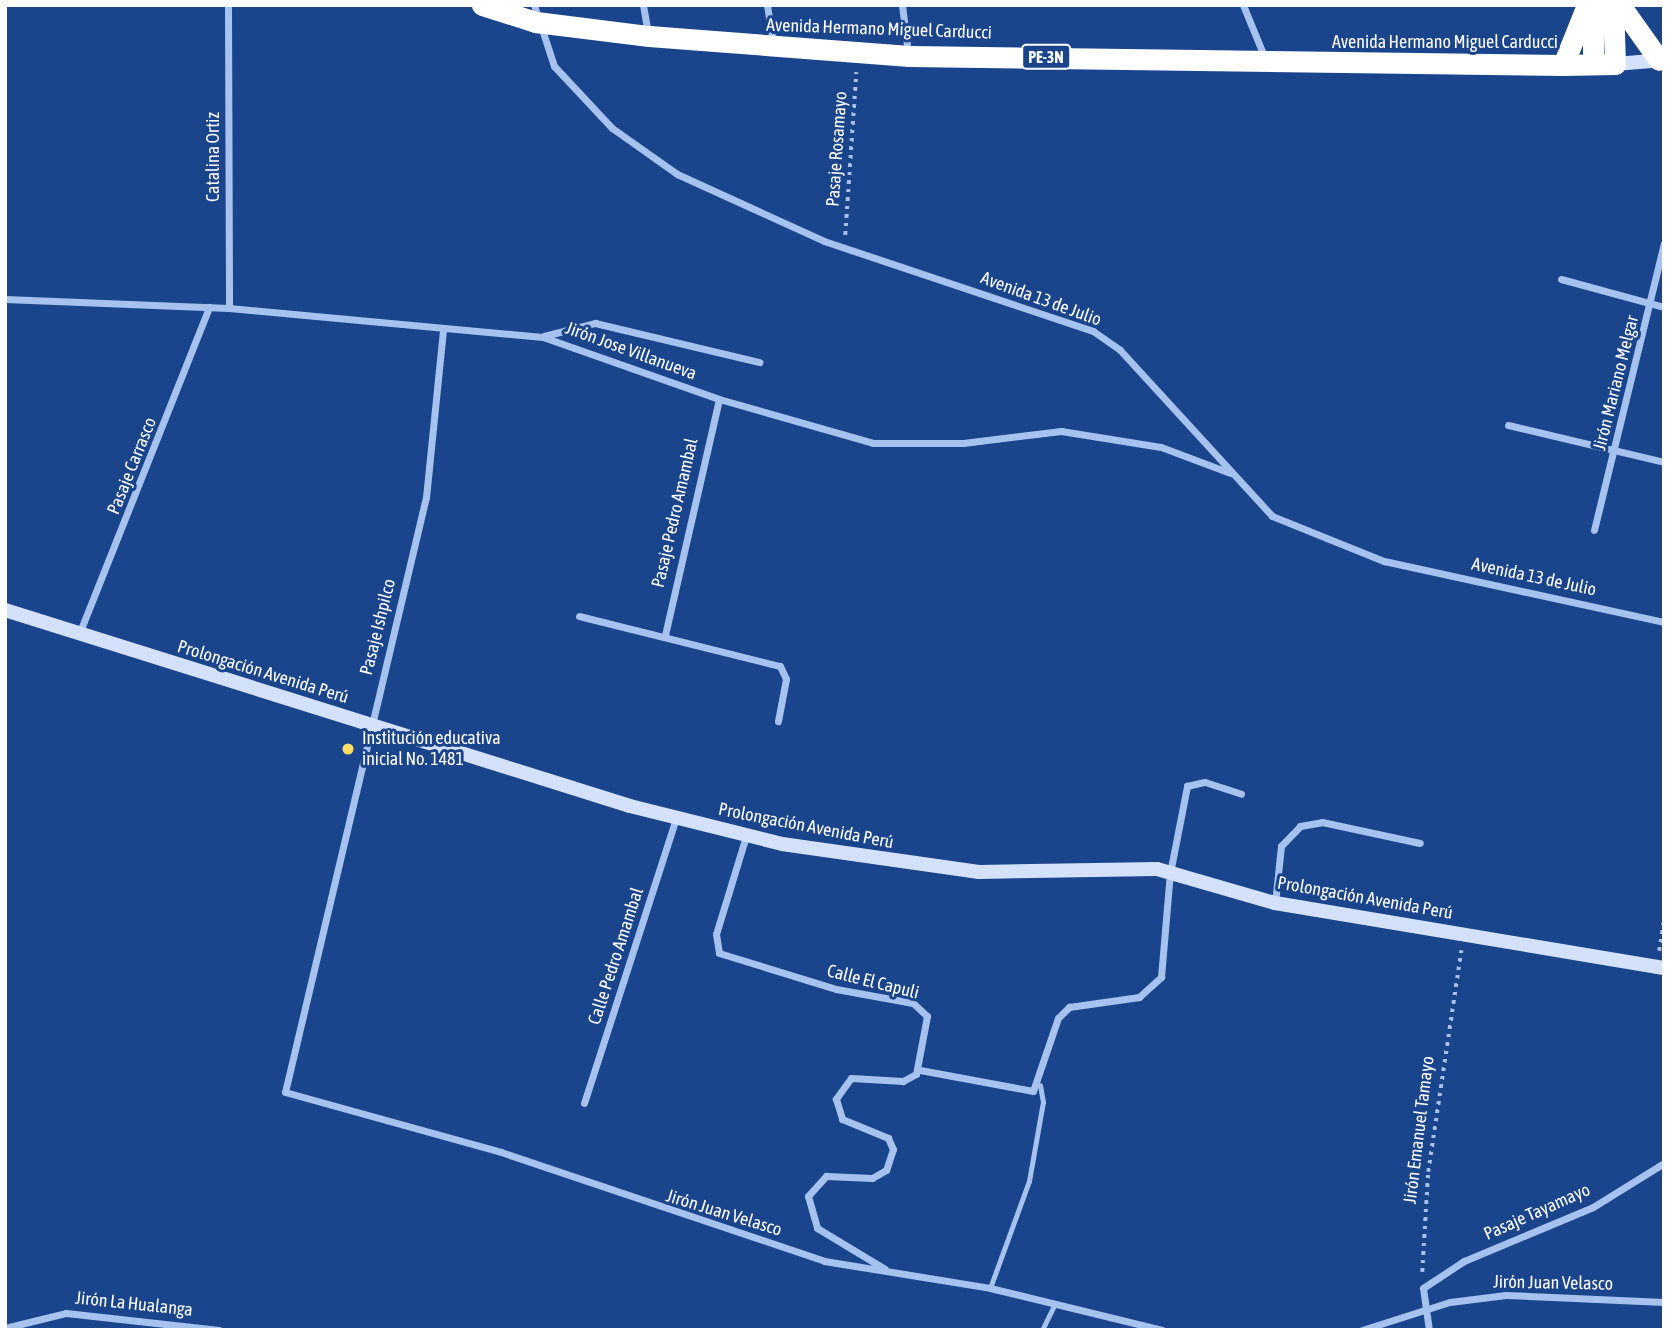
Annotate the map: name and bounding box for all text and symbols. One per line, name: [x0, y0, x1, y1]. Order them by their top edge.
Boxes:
street label: Avenida Hermano Miguel Carducci: [766, 14, 992, 44]
street label: Avenida Hermano Miguel Carducci: [1332, 31, 1558, 53]
road number: PE-3N: [1020, 44, 1072, 69]
street label: Pasaje Rosamayo: [822, 91, 852, 207]
street label: Catalina Ortiz: [202, 112, 224, 202]
street label: Avenida 13 de Julio: [978, 267, 1104, 331]
street label: Jirón Mariano Melgar: [1589, 313, 1643, 453]
street label: Jirón Jose Villanueva: [562, 317, 700, 385]
street label: Pasaje Carrasco: [103, 414, 161, 518]
street label: Pasaje Pedro Amambal: [647, 436, 703, 590]
street label: Avenida 13 de Julio: [1470, 553, 1598, 601]
street label: Pasaje Ishpilco: [356, 577, 400, 677]
street label: Prolongación Avenida Perú: [175, 636, 351, 708]
place label: Institución educativa inicial No. 1481: [362, 728, 501, 770]
marker: Institución educativa inicial No. 1481: [340, 741, 356, 757]
street label: Prolongación Avenida Perú: [717, 798, 895, 854]
street label: Prolongación Avenida Perú: [1276, 872, 1454, 924]
street label: Calle Pedro Amambal: [584, 885, 648, 1027]
street label: Calle El Capuli: [825, 960, 921, 1004]
street label: Jirón Emanuel Tamayo: [1399, 1055, 1439, 1205]
street label: Pasaje Tayamayo: [1481, 1179, 1593, 1245]
street label: Jirón Juan Velasco: [663, 1185, 785, 1241]
street label: Jirón Juan Velasco: [1493, 1271, 1613, 1295]
street label: Jirón La Hualanga: [74, 1287, 194, 1321]

